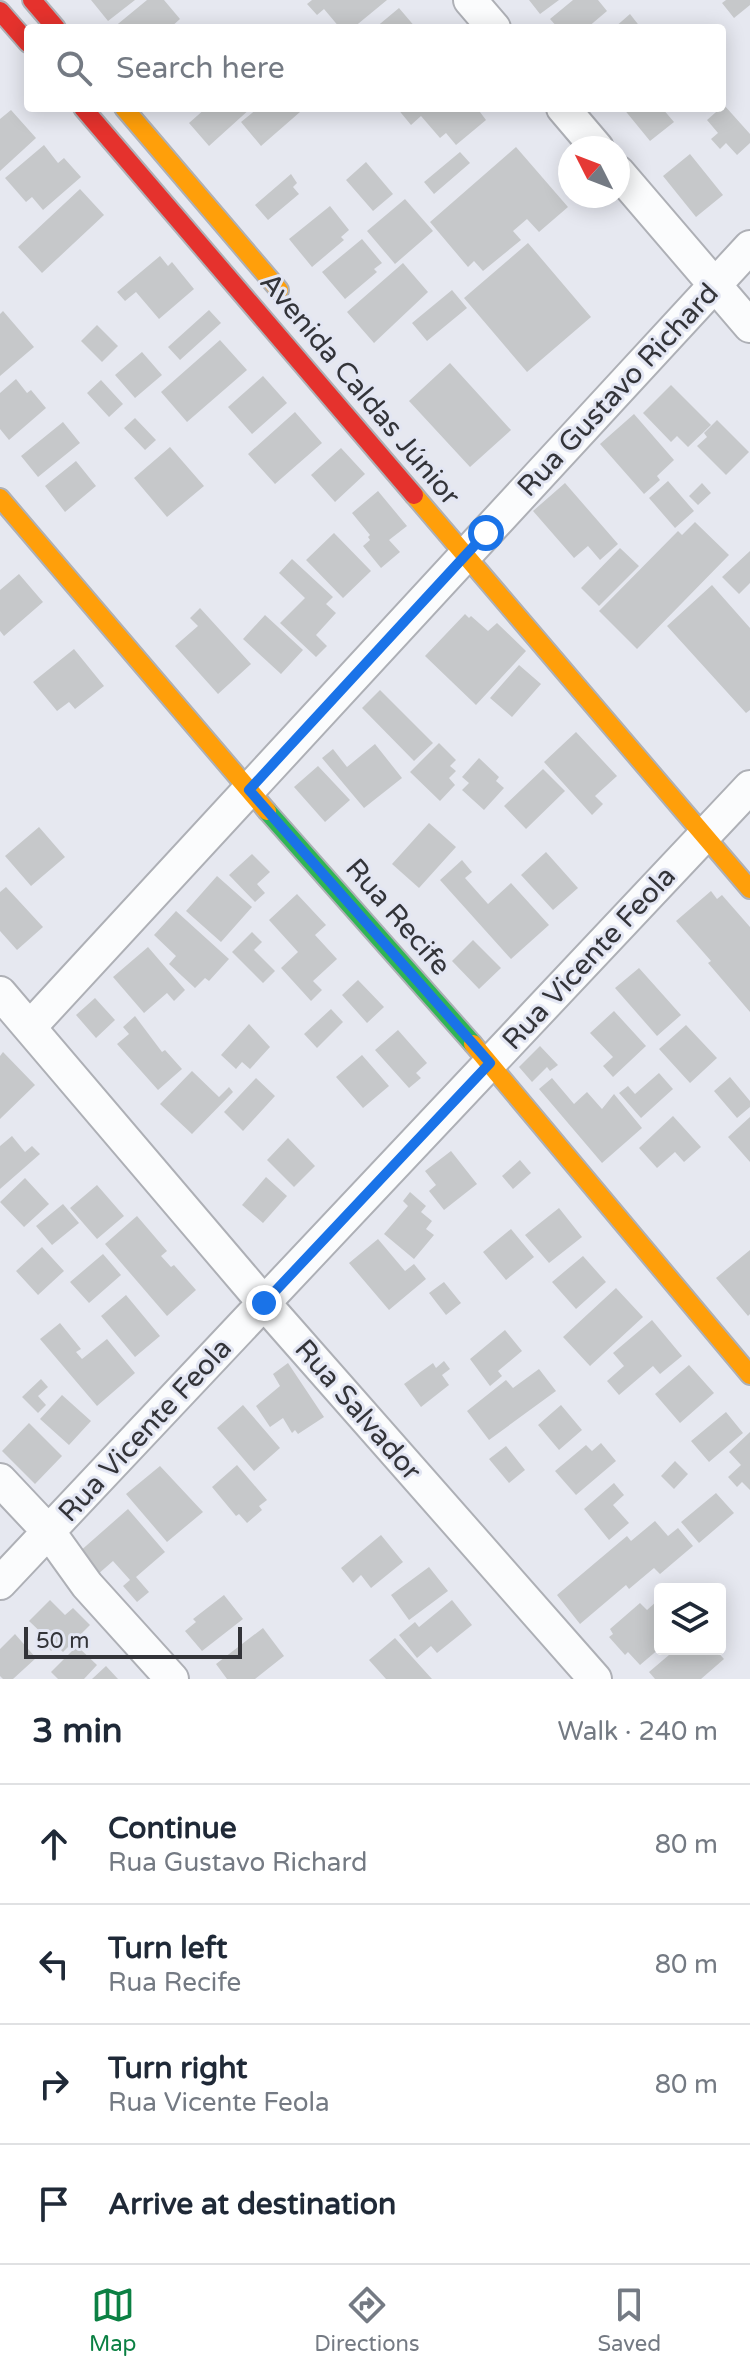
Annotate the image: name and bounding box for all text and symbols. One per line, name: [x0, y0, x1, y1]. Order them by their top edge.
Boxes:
search box: [24, 24, 726, 112]
icon: search: [52, 46, 96, 90]
text: Search here: [116, 50, 285, 87]
north arrow: [558, 136, 630, 208]
street label: Avenida Caldas Júnior: [253, 266, 467, 512]
street label: Rua Gustavo Richard: [510, 276, 726, 504]
route start: [468, 515, 504, 551]
street label: Rua Recife: [338, 852, 458, 982]
street label: Rua Vicente Feola: [495, 859, 683, 1057]
route end: [246, 1285, 282, 1321]
street label: Rua Vicente Feola: [51, 1331, 239, 1529]
street label: Rua Salvador: [288, 1333, 429, 1488]
map controls: [654, 1583, 726, 1655]
button: layers: [654, 1583, 726, 1655]
scale bar: [24, 1623, 242, 1659]
text: 50 m: [36, 1628, 90, 1654]
text: 3 min: [32, 1711, 123, 1752]
text: Walk · 240 m: [558, 1716, 718, 1747]
text: Continue: [108, 1810, 237, 1847]
icon: ahead: [32, 1822, 76, 1866]
text: 80 m: [655, 1829, 718, 1860]
text: Rua Gustavo Richard: [108, 1847, 367, 1878]
text: Turn left: [108, 1930, 227, 1967]
icon: left: [32, 1942, 76, 1986]
text: 80 m: [655, 1949, 718, 1980]
text: Rua Recife: [108, 1967, 241, 1998]
text: Turn right: [108, 2050, 248, 2087]
icon: right: [32, 2062, 76, 2106]
text: 80 m: [655, 2069, 718, 2100]
text: Rua Vicente Feola: [108, 2087, 330, 2118]
icon: arrive: [32, 2182, 76, 2226]
text: Arrive at destination: [108, 2186, 396, 2223]
tab: Map: [89, 2283, 136, 2357]
tab: Directions: [314, 2283, 420, 2357]
tab: Saved: [597, 2283, 661, 2357]

